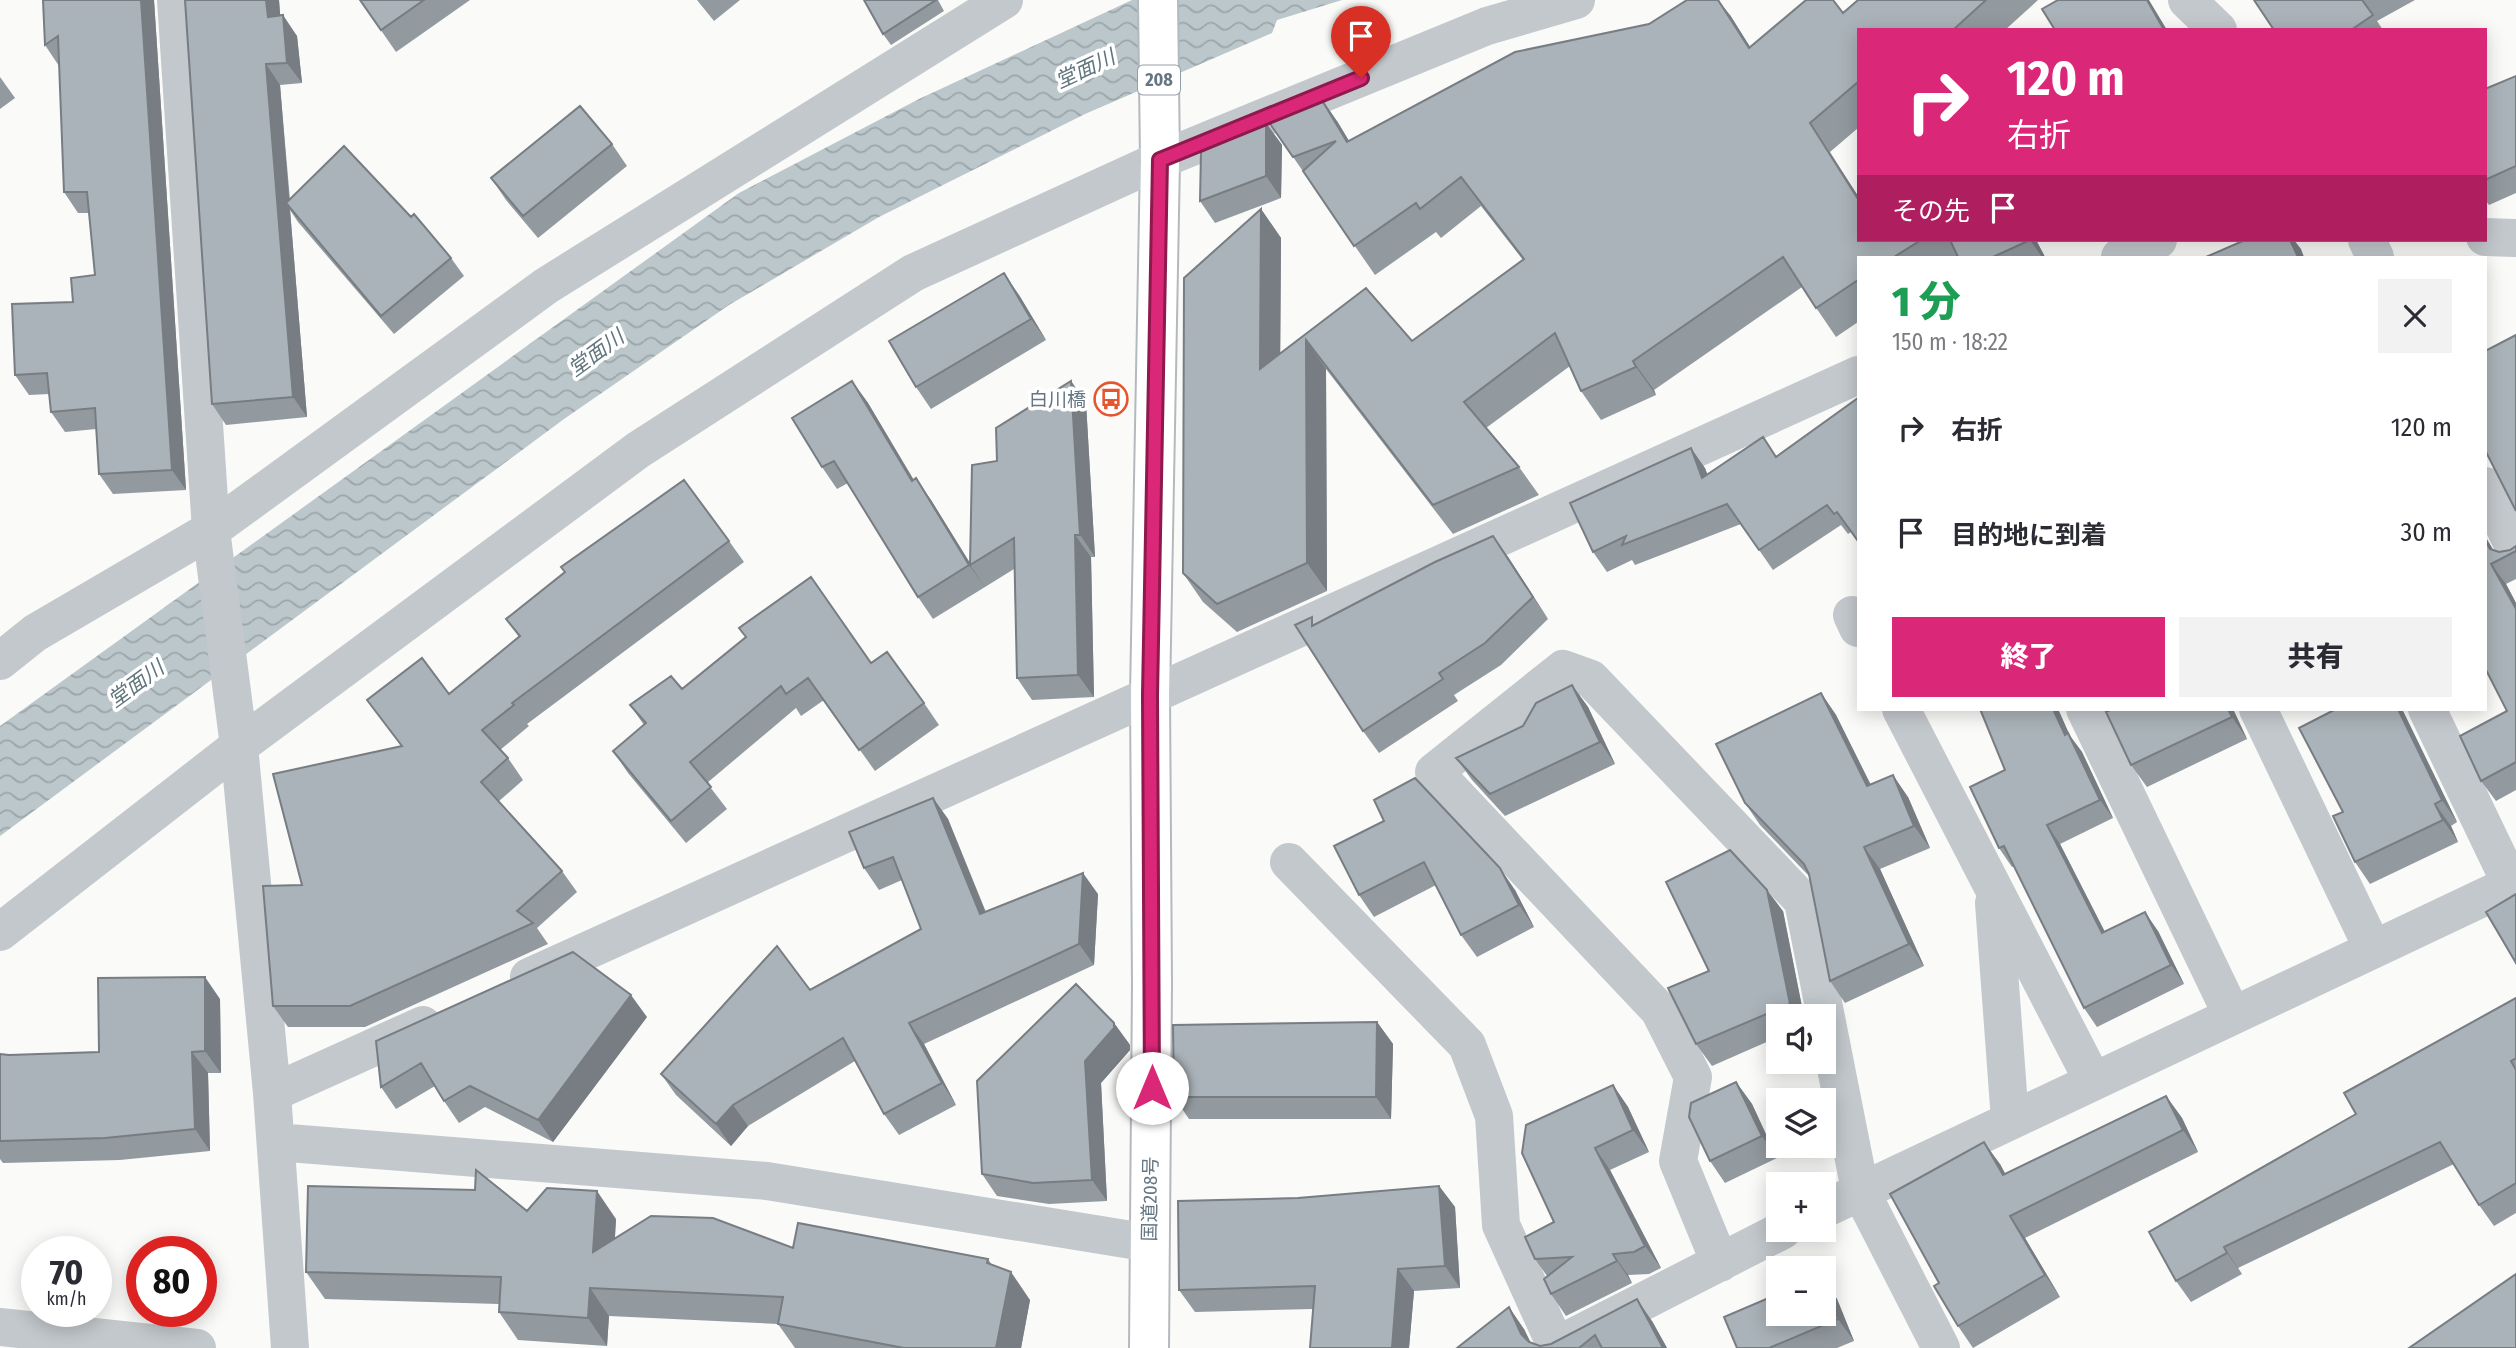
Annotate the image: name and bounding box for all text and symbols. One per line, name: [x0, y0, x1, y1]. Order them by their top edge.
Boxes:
pin: [1331, 6, 1391, 78]
icon: arrive: [1342, 17, 1380, 55]
water label: 堂面川: [1051, 43, 1121, 94]
text: 120 m: [2007, 49, 2125, 108]
icon: right: [1892, 56, 1983, 147]
road number: 208: [1138, 66, 1180, 94]
text: 右折: [2007, 116, 2071, 154]
icon: arrive: [1984, 189, 2022, 227]
text: その先: [1892, 196, 1970, 227]
text: 1 分: [1892, 277, 1961, 327]
button: close: [2378, 279, 2452, 353]
water label: 堂面川: [563, 323, 631, 382]
text: 150 m · 18:22: [1892, 328, 2008, 356]
bus stop icon: 白川橋: [1092, 380, 1130, 418]
place label: 白川橋: [1029, 388, 1086, 411]
icon: right: [1892, 409, 1930, 447]
text: 120 m: [2391, 412, 2452, 443]
text: 右折: [1951, 415, 2003, 446]
icon: arrive: [1892, 514, 1930, 552]
text: 30 m: [2401, 517, 2452, 548]
text: 目的地に到着: [1951, 520, 2107, 551]
button: 終了: [1892, 617, 2165, 697]
button: 共有: [2179, 617, 2452, 697]
water label: 堂面川: [103, 654, 171, 713]
map controls: [1766, 1004, 1836, 1326]
button: sound: [1766, 1004, 1836, 1074]
position arrow: [1115, 1051, 1189, 1125]
button: layers: [1766, 1088, 1836, 1158]
street label: 国道208号: [1138, 1156, 1162, 1242]
button: +: [1766, 1172, 1836, 1242]
speed limit sign: 80: [126, 1236, 217, 1327]
text: 70: [50, 1251, 83, 1293]
button: −: [1766, 1256, 1836, 1326]
text: km/h: [46, 1288, 87, 1310]

